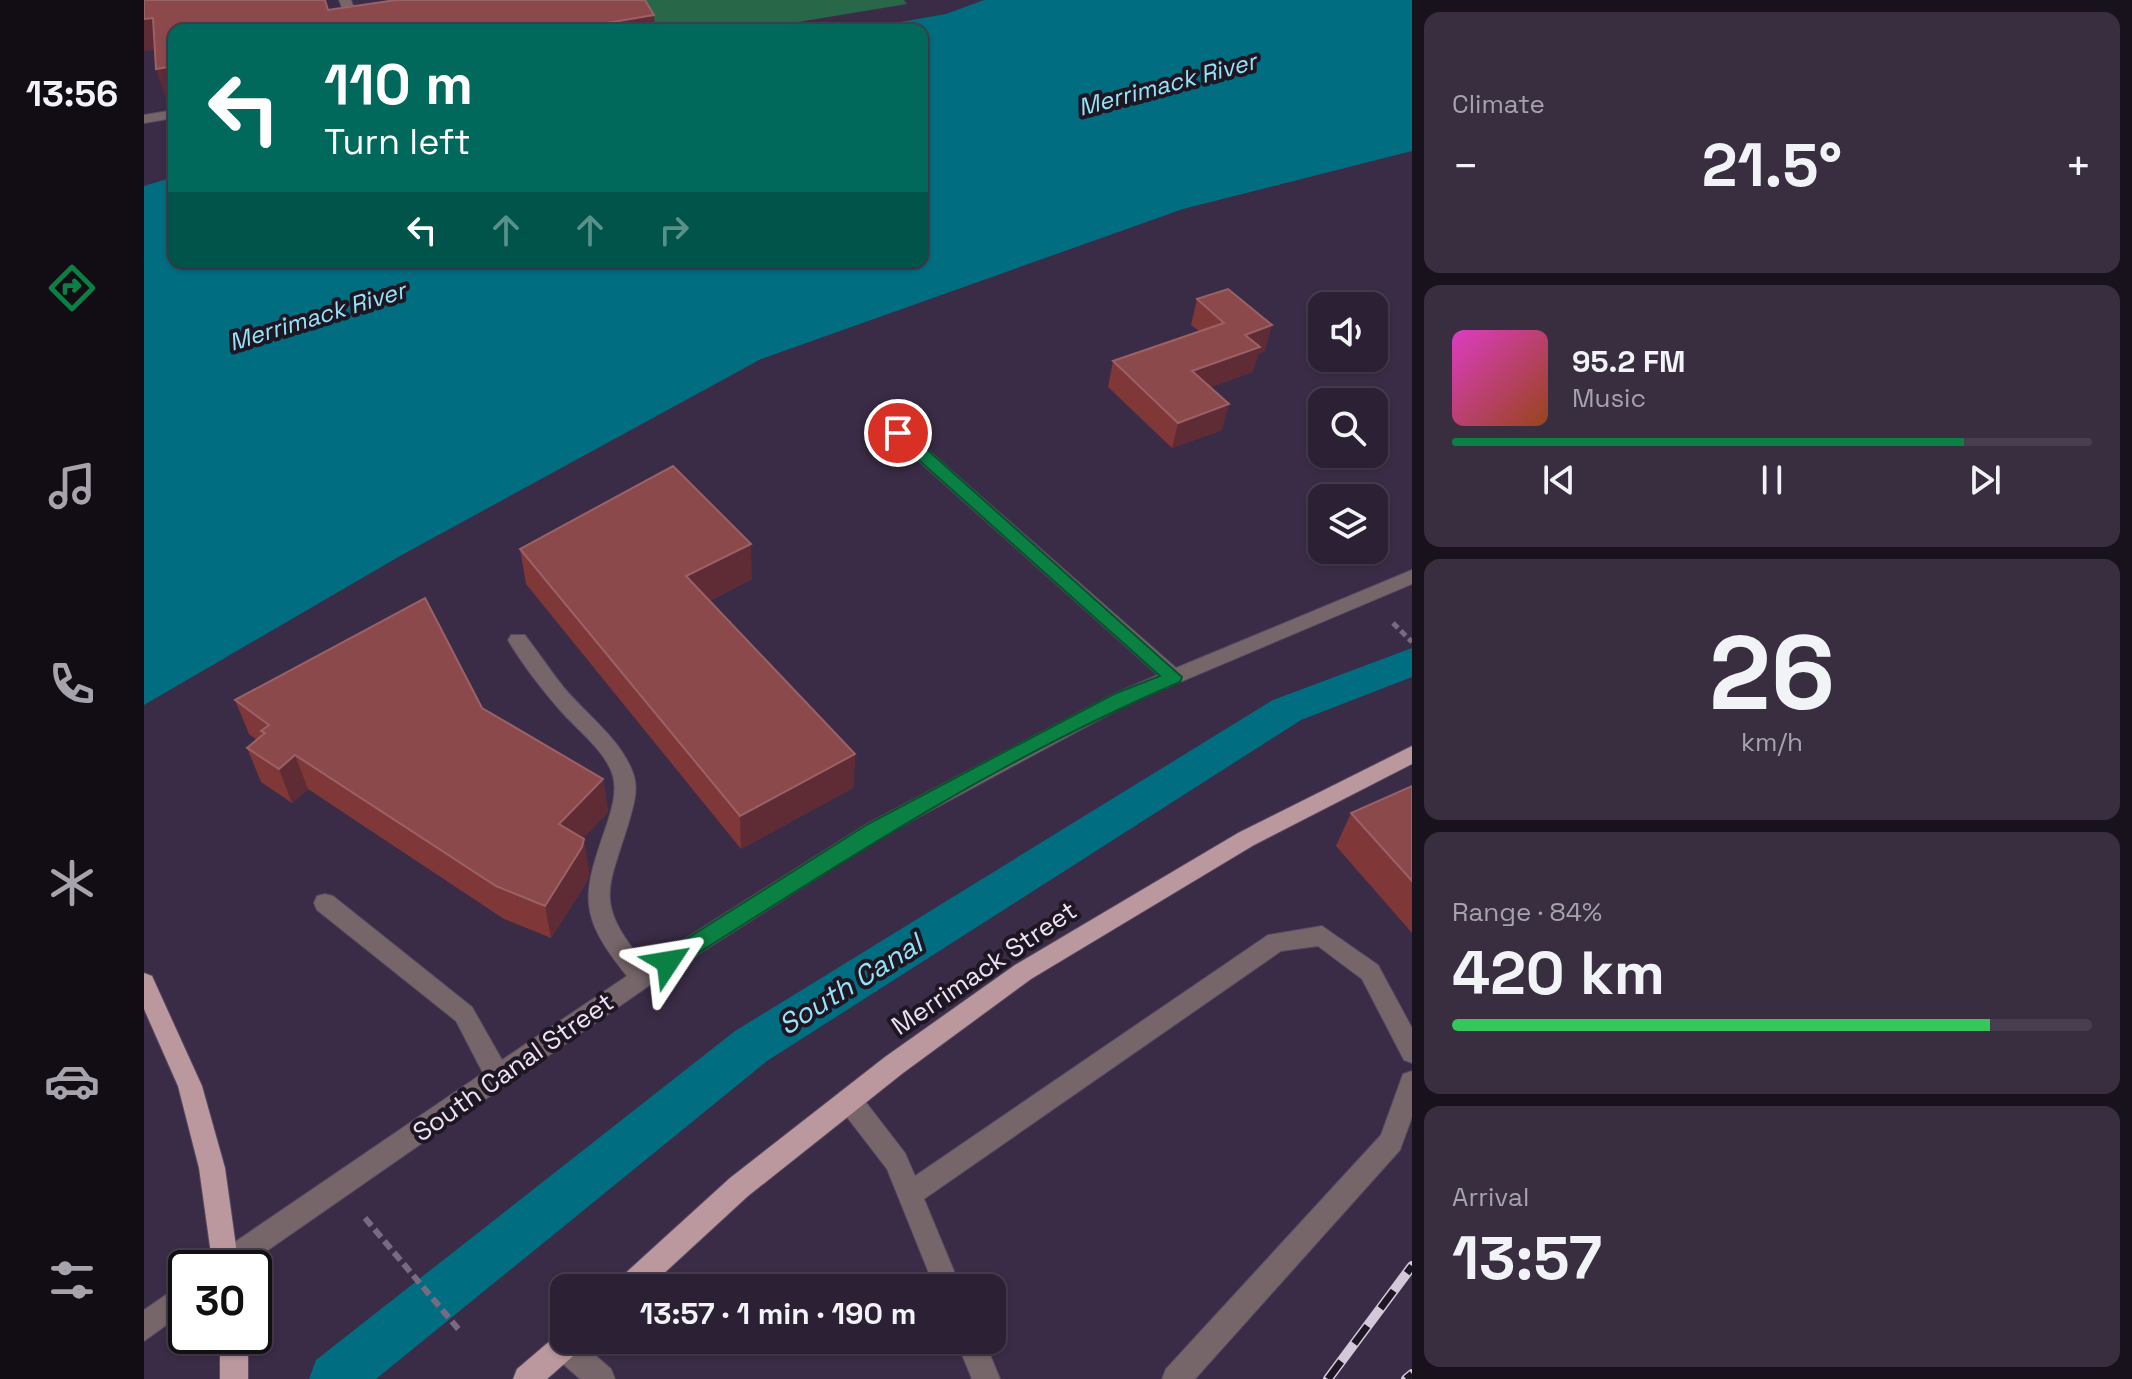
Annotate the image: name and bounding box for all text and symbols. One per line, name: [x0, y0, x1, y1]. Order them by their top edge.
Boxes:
water label: Merrimack River: [1075, 45, 1262, 123]
text: 110 m: [324, 49, 473, 120]
icon: left: [192, 56, 296, 160]
text: 13:56: [26, 71, 118, 117]
text: Climate: [1452, 87, 1545, 121]
text: Turn left: [324, 119, 471, 165]
text: 21.5°: [1702, 127, 1842, 204]
text: −: [1452, 138, 1479, 194]
text: +: [2065, 138, 2092, 194]
icon: left: [400, 208, 444, 252]
icon: ahead: [484, 208, 528, 252]
icon: ahead: [568, 208, 612, 252]
icon: right: [652, 208, 696, 252]
icon: directions: [44, 260, 100, 316]
water label: Merrimack River: [225, 274, 412, 358]
map controls: [1308, 292, 1388, 564]
button: sound: [1308, 292, 1388, 372]
text: 95.2 FM: [1572, 342, 1685, 381]
text: Music: [1572, 381, 1646, 415]
button: search: [1308, 388, 1388, 468]
pin: [864, 399, 932, 467]
icon: arrive: [876, 411, 920, 455]
icon: music: [44, 458, 100, 514]
icon: previous: [1537, 458, 1581, 502]
icon: pause: [1750, 458, 1794, 502]
icon: next: [1963, 458, 2007, 502]
button: layers: [1308, 484, 1388, 564]
text: 26: [1709, 607, 1835, 739]
icon: phone: [44, 656, 100, 712]
text: km/h: [1741, 725, 1803, 759]
icon: climate: [44, 855, 100, 911]
street label: Merrimack Street: [885, 893, 1083, 1043]
text: Range · 84%: [1452, 895, 1602, 929]
position arrow: [626, 920, 710, 1004]
water label: South Canal: [771, 924, 931, 1042]
text: 420 km: [1452, 935, 1665, 1012]
street label: South Canal Street: [406, 985, 620, 1149]
icon: car: [44, 1053, 100, 1109]
text: Arrival: [1452, 1180, 1529, 1214]
text: 13:57: [1452, 1220, 1602, 1297]
speed limit sign: 30: [168, 1250, 272, 1354]
icon: filters: [44, 1252, 100, 1308]
text: 13:57 · 1 min · 190 m: [640, 1294, 916, 1333]

